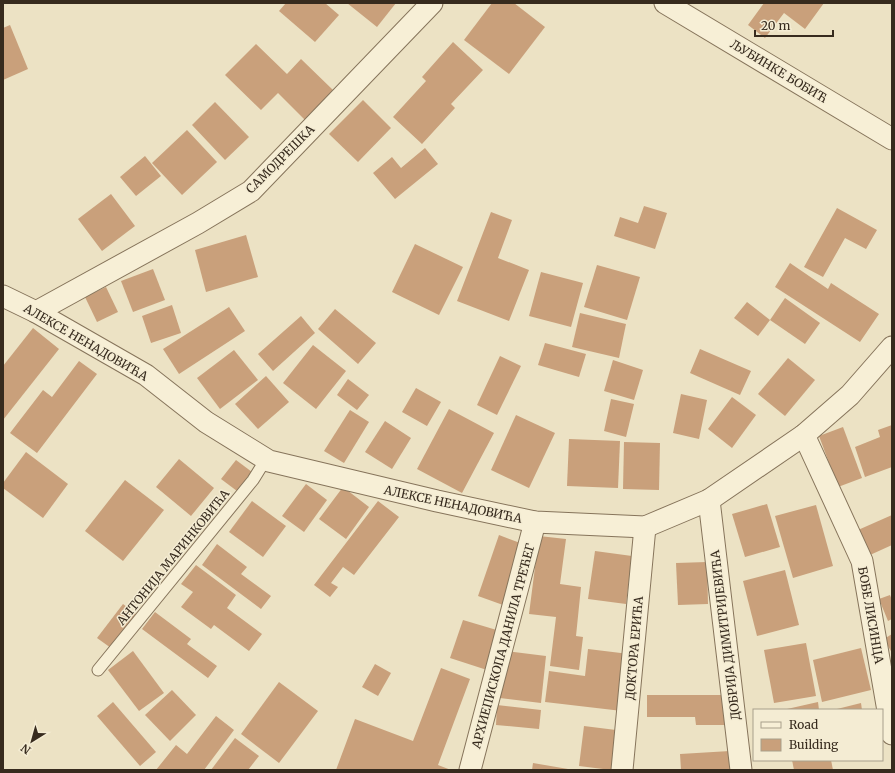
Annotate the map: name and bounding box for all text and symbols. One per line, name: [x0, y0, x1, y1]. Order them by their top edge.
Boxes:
scale bar: [755, 12, 833, 38]
text: 20 m: [761, 18, 790, 33]
street label: ЉУБИНКЕ БОБИЋ: [728, 36, 831, 106]
street label: САМОДРЕШКА: [243, 121, 318, 196]
street label: АЛЕКСЕ НЕНАДОВИЋА: [20, 300, 151, 384]
street label: АЛЕКСЕ НЕНАДОВИЋА: [382, 482, 524, 526]
street label: АНТОНИЈА МАРИНКОВИЋА: [113, 486, 233, 629]
street label: АРХИЕПИСКОПА ДАНИЛА ТРЕЋЕГ: [468, 541, 538, 751]
street label: ДОБРИЈА ДИМИТРИЈЕВИЋА: [707, 549, 743, 721]
street label: БОБЕ ЛИСИНЦА: [855, 565, 887, 665]
street label: ДОКТОРА ЕРИЋА: [622, 595, 646, 701]
legend: [753, 709, 883, 761]
text: Road: [789, 717, 818, 732]
north arrow: [12, 721, 52, 761]
text: Building: [789, 737, 839, 752]
text: N: [18, 741, 34, 757]

